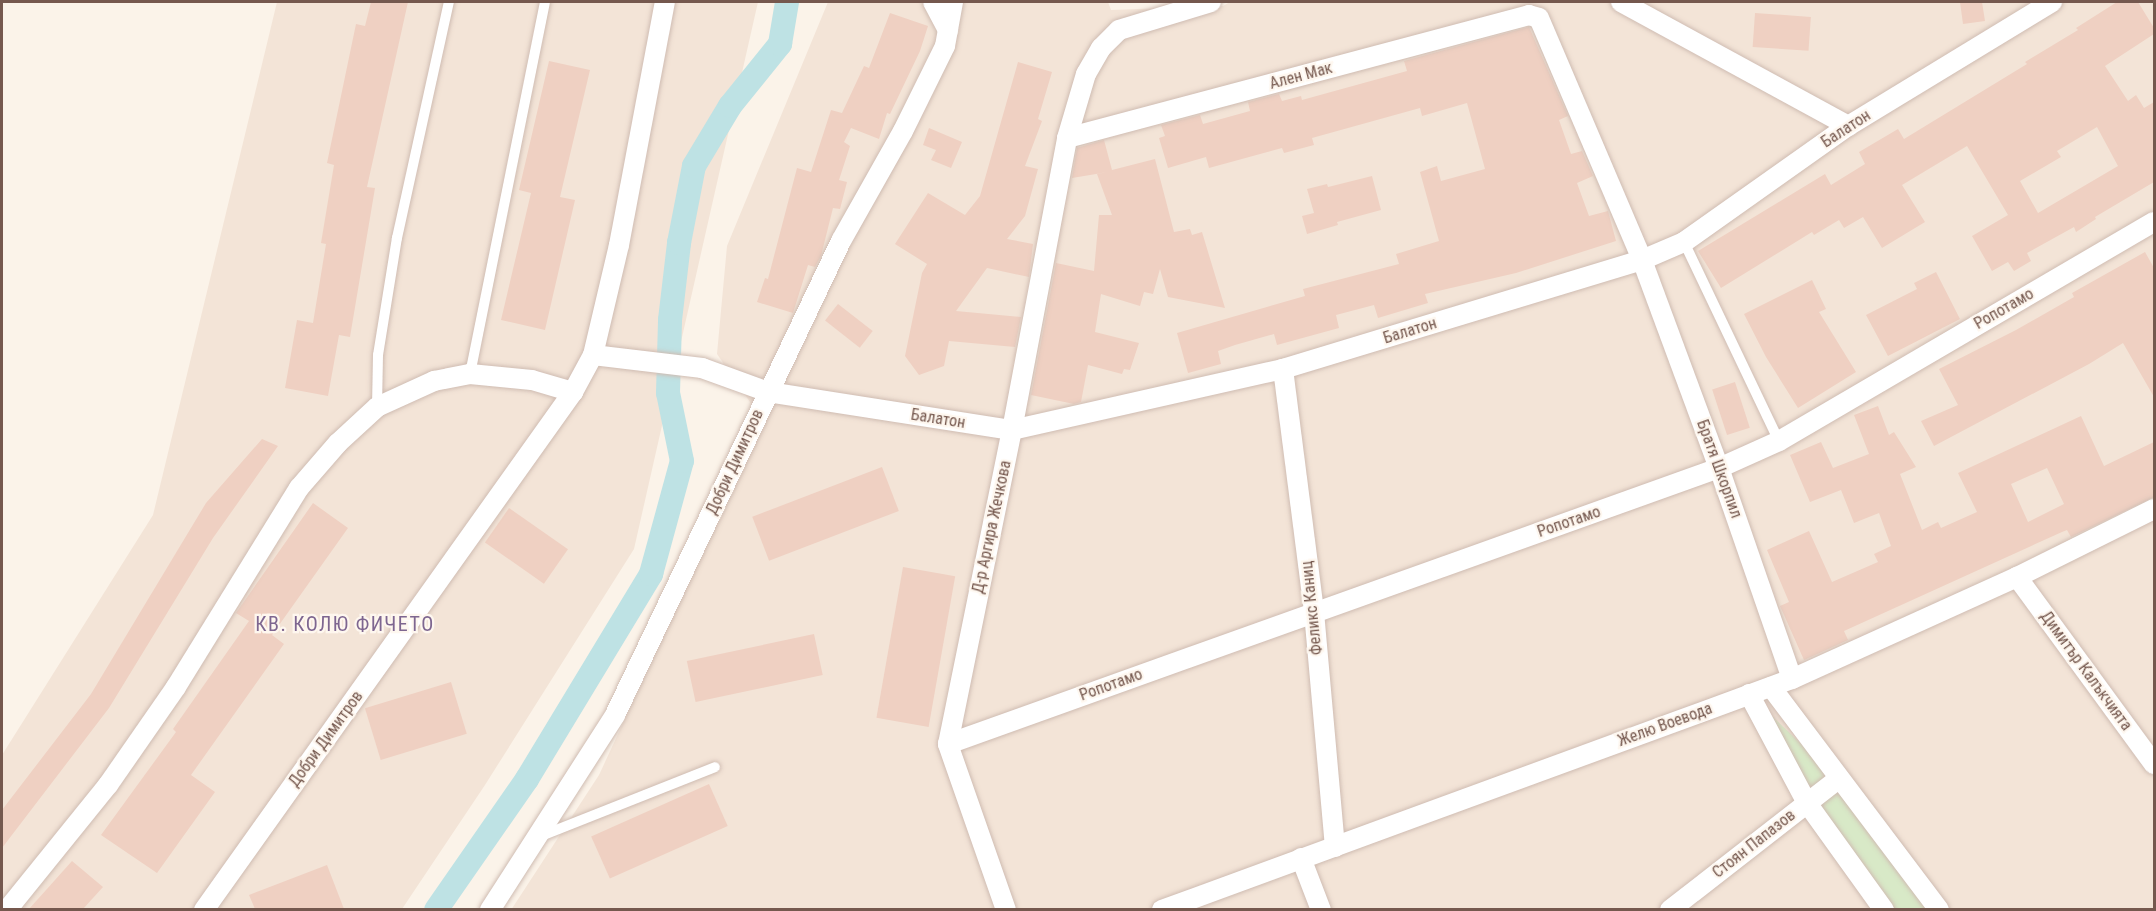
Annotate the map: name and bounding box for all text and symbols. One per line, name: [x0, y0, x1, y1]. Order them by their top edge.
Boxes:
street label: Ален Мак: [1267, 58, 1335, 94]
street label: Балатон: [1818, 106, 1874, 152]
street label: Ропотамо: [1971, 284, 2037, 334]
street label: Балатон: [1381, 314, 1439, 348]
street label: Балатон: [909, 405, 967, 433]
street label: Добри Димитров: [702, 406, 768, 518]
street label: Братя Шкорпил: [1692, 417, 1746, 521]
street label: Д-р Аргира Жечкова: [969, 459, 1015, 595]
street label: Ропотамо: [1535, 502, 1603, 542]
street label: Феликс Каниц: [1298, 560, 1326, 656]
street label: Димитър Калъкчията: [2036, 607, 2136, 735]
district label: КВ. КОЛЮ ФИЧЕТО: [255, 612, 435, 636]
street label: Ропотамо: [1077, 665, 1145, 705]
street label: Добри Димитров: [285, 687, 367, 791]
street label: Желю Воевода: [1615, 699, 1715, 751]
street label: Стоян Папазов: [1709, 806, 1799, 882]

